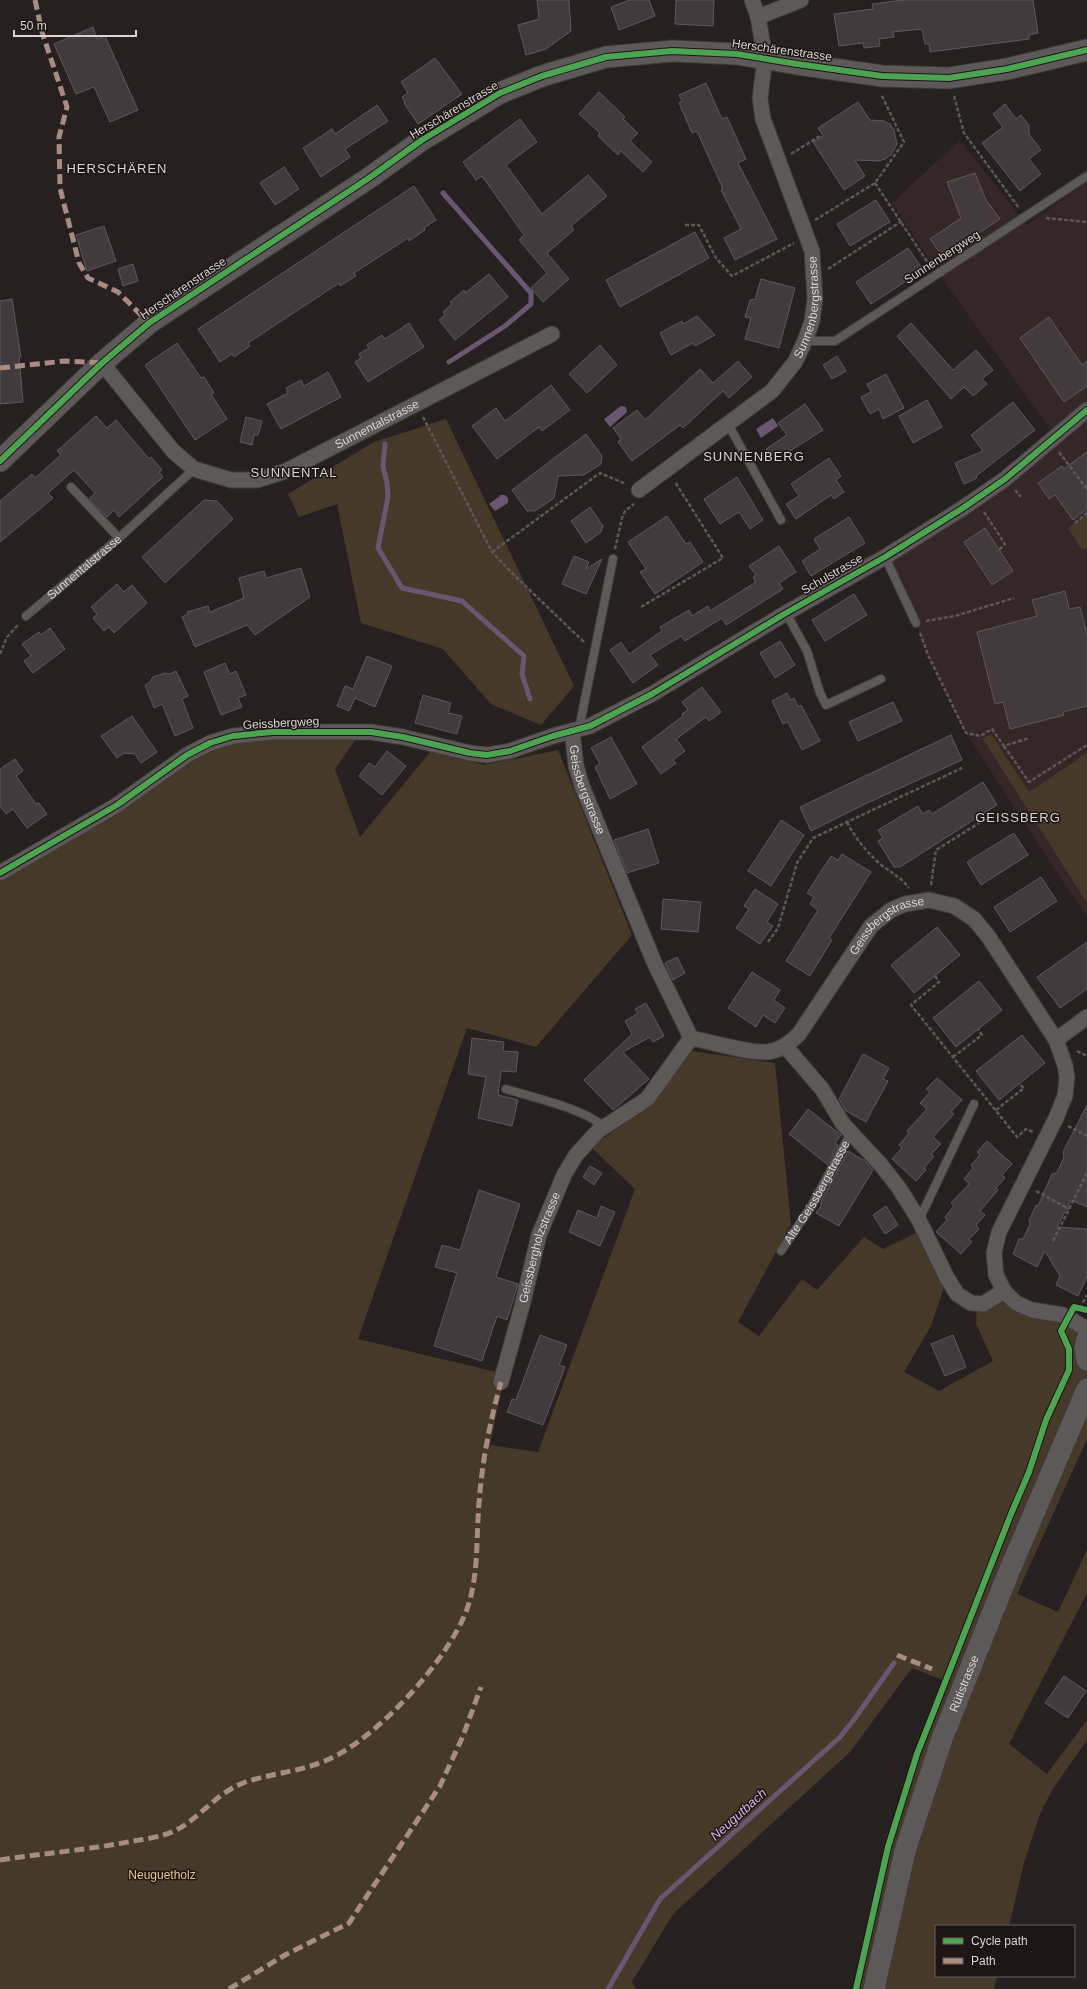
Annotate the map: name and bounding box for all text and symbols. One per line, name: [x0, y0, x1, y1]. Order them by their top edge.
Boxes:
scale bar: [14, 12, 136, 38]
text: 50 m: [20, 19, 47, 33]
street label: Herschärenstrasse: [731, 36, 833, 64]
street label: Herschärenstrasse: [407, 78, 501, 142]
district label: HERSCHÄREN: [66, 161, 168, 176]
street label: Sunnenbergweg: [902, 227, 982, 287]
street label: Herschärenstrasse: [137, 254, 229, 322]
street label: Sunnenbergstrasse: [791, 256, 822, 360]
street label: Sunnentalstrasse: [332, 397, 422, 452]
district label: SUNNENBERG: [703, 449, 805, 464]
district label: SUNNENTAL: [251, 465, 337, 480]
street label: Sunnentalstrasse: [44, 532, 125, 602]
street label: Schulstrasse: [799, 551, 866, 597]
street label: Geissbergweg: [242, 714, 320, 732]
street label: Geissbergstrasse: [567, 744, 608, 837]
district label: GEISSBERG: [975, 810, 1061, 825]
street label: Geissbergstrasse: [847, 894, 925, 958]
street label: Alte Geissbergstrasse: [781, 1138, 853, 1246]
street label: Geissbergholzstrasse: [516, 1190, 563, 1304]
street label: Rütistrasse: [946, 1653, 982, 1714]
water label: Neugutbach: [707, 1785, 769, 1843]
park label: Neuguetholz: [128, 1868, 196, 1882]
legend: [935, 1925, 1075, 1977]
text: Cycle path: [971, 1934, 1028, 1948]
text: Path: [971, 1954, 996, 1968]

